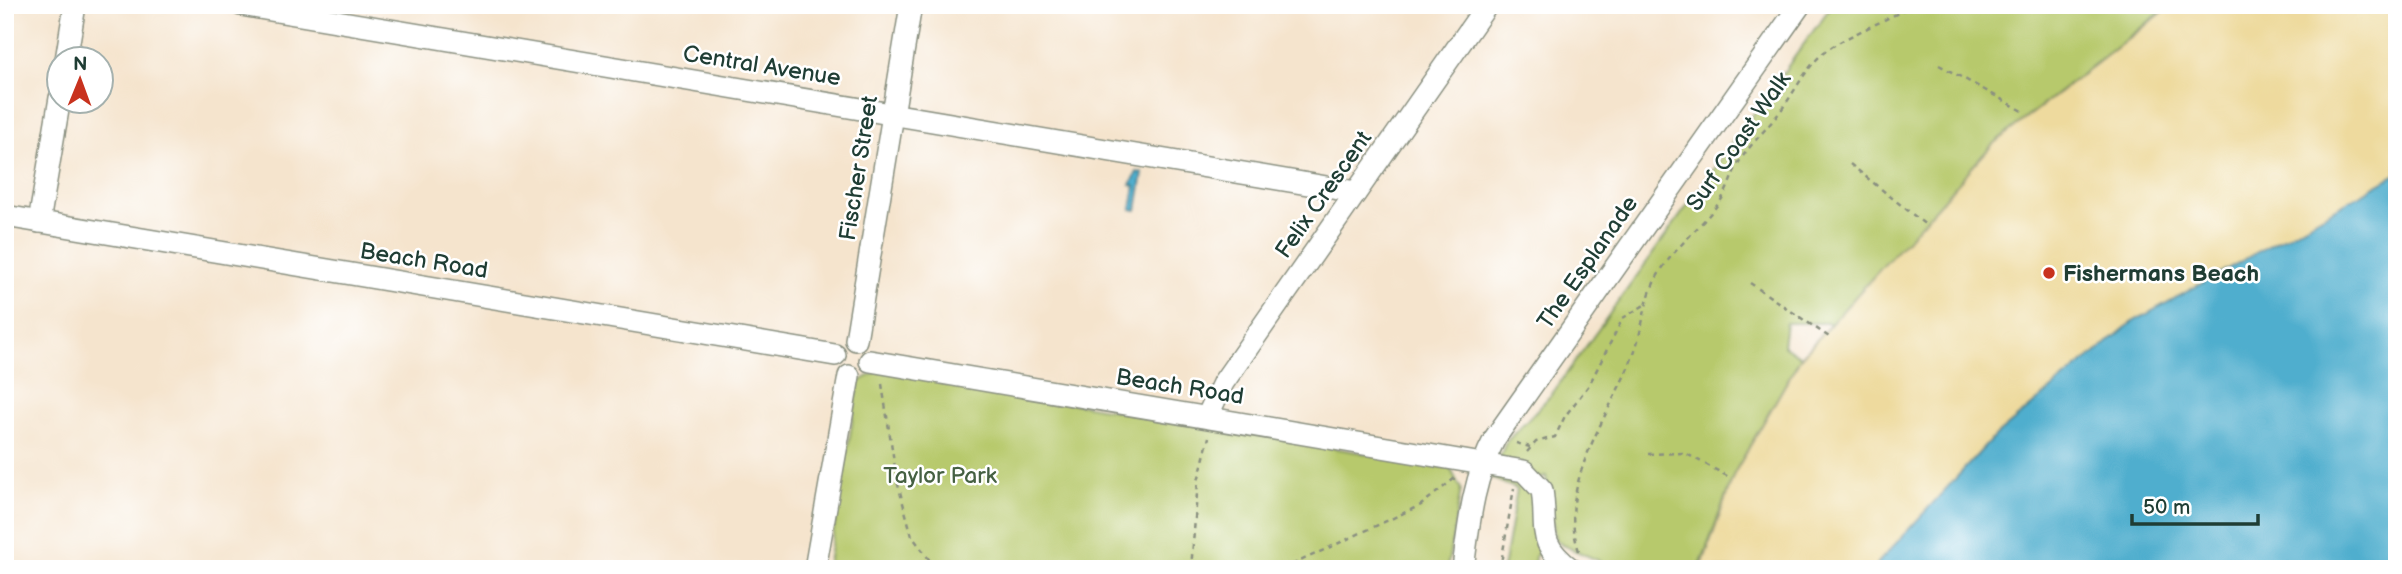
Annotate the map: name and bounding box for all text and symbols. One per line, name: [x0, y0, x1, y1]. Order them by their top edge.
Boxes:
street label: Central Avenue: [681, 40, 843, 92]
north arrow: [46, 46, 116, 116]
text: N: [73, 53, 88, 76]
street label: Surf Coast Walk: [1680, 66, 1798, 217]
street label: Fischer Street: [834, 94, 884, 243]
street label: Felix Crescent: [1270, 125, 1378, 264]
street label: The Esplanade: [1531, 190, 1644, 335]
street label: Beach Road: [358, 237, 490, 285]
place label: Fishermans Beach: [2063, 260, 2259, 288]
marker: Fishermans Beach: [2041, 265, 2057, 281]
street label: Beach Road: [1114, 363, 1246, 411]
park label: Taylor Park: [883, 462, 997, 490]
scale bar: [2132, 483, 2258, 527]
text: 50 m: [2143, 495, 2190, 520]

